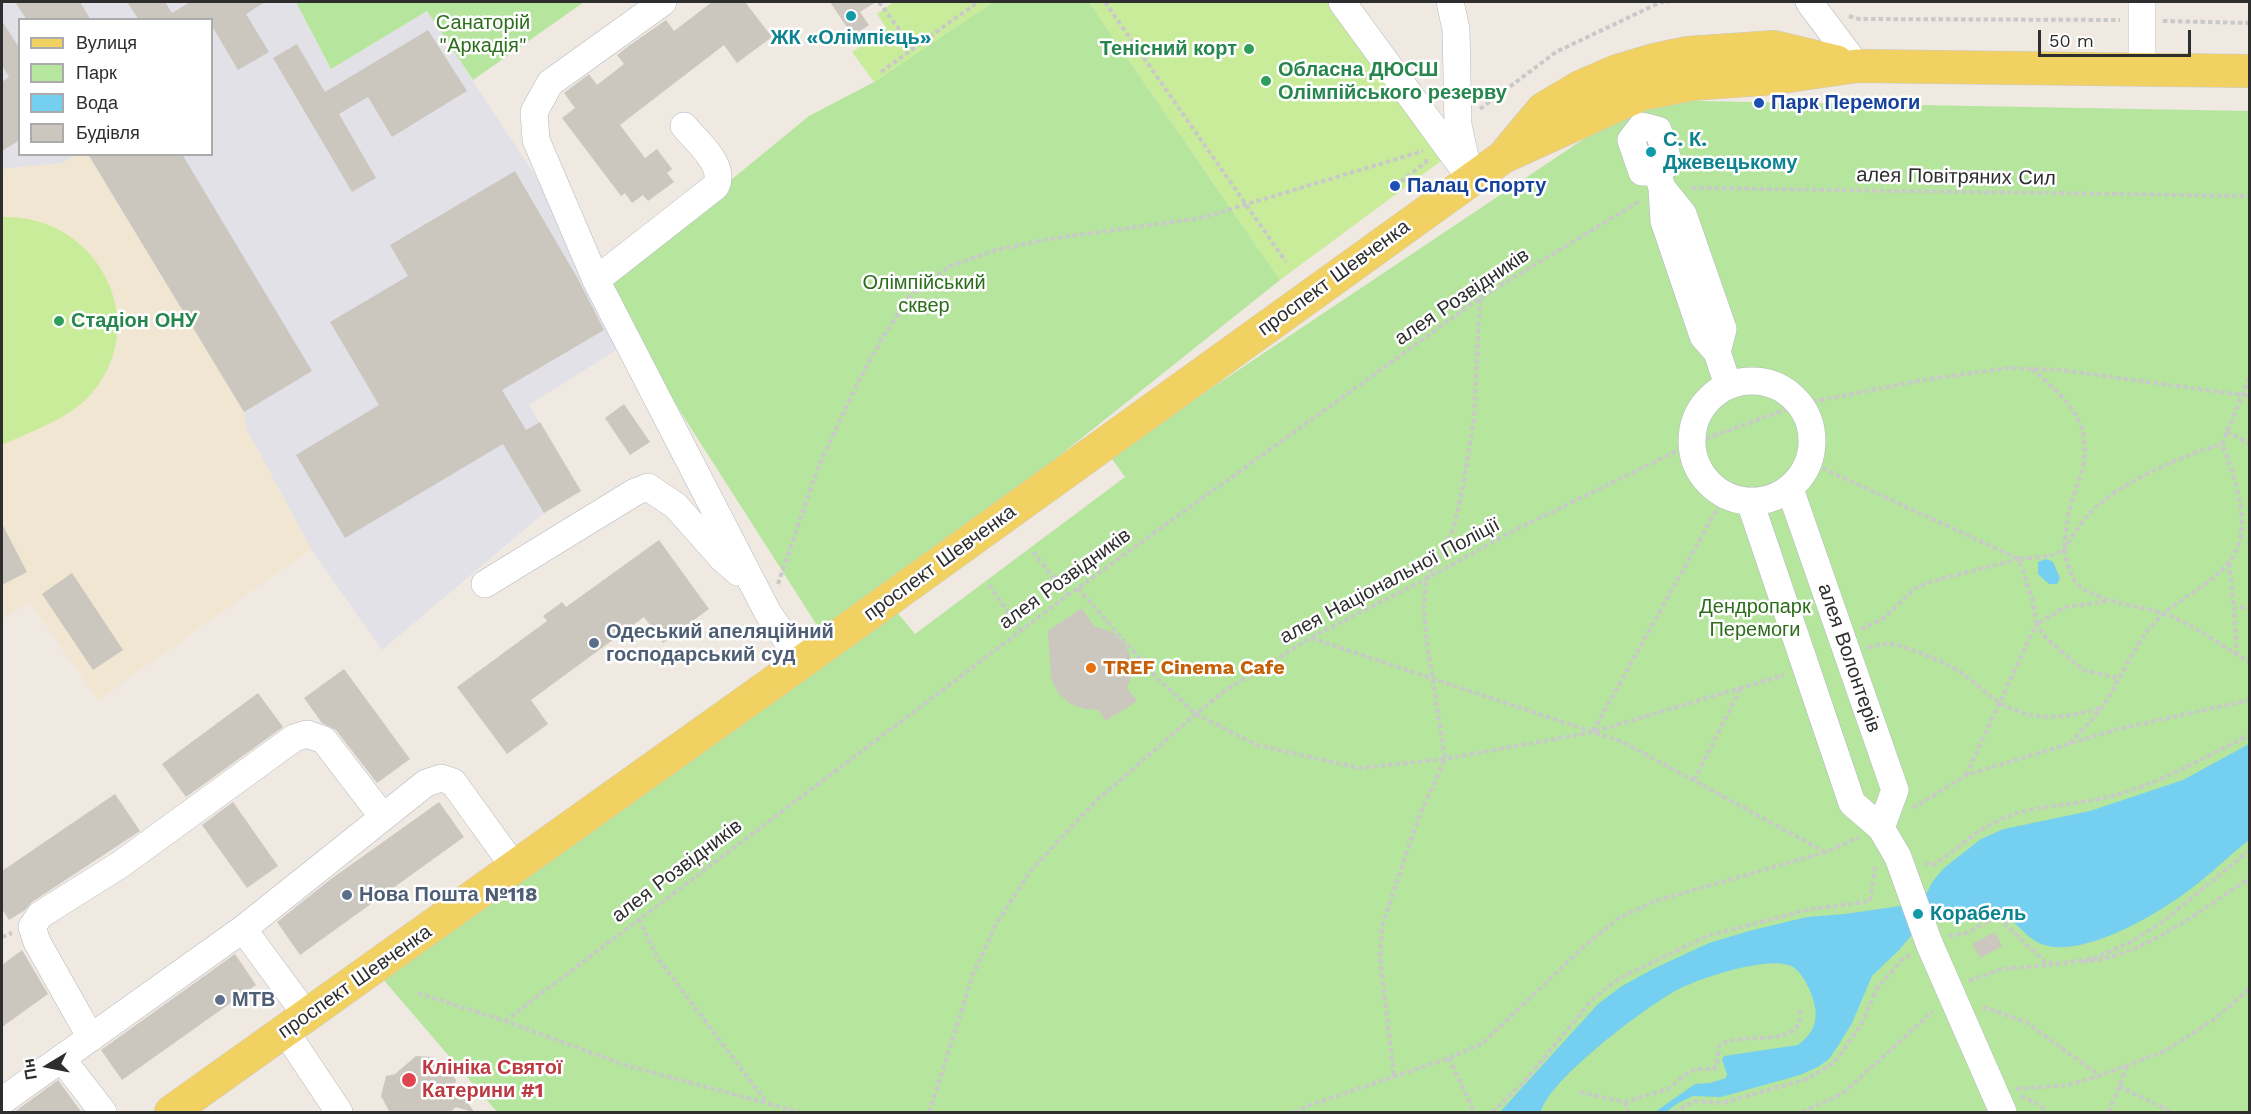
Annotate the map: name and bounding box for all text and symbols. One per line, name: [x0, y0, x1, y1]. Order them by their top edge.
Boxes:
marker: ЖК «Олімпієць»: [844, 9, 858, 23]
park label: Санаторій "Аркадія": [436, 11, 530, 58]
legend: [18, 18, 213, 156]
scale bar: [2041, 18, 2194, 56]
place label: ЖК «Олімпієць»: [770, 26, 932, 50]
text: 50 m: [2049, 30, 2094, 51]
text: Вулиця: [76, 32, 137, 53]
place label: Тенісний корт: [1100, 37, 1237, 61]
marker: Тенісний корт: [1242, 42, 1256, 56]
place label: Обласна ДЮСШ Олімпійського резерву: [1278, 58, 1507, 105]
text: Парк: [76, 62, 117, 83]
marker: Обласна ДЮСШ Олімпійського резерву: [1259, 74, 1273, 88]
place label: Парк Перемоги: [1771, 91, 1920, 115]
text: Вода: [76, 92, 118, 113]
marker: Парк Перемоги: [1752, 96, 1766, 110]
text: Будівля: [76, 122, 140, 143]
place label: С. К. Джевецькому: [1663, 128, 1797, 175]
marker: С. К. Джевецькому: [1644, 145, 1658, 159]
street label: алея Повітряних Сил: [1856, 163, 2056, 191]
place label: Палац Спорту: [1407, 174, 1546, 198]
marker: Палац Спорту: [1388, 179, 1402, 193]
street label: проспект Шевченка: [1253, 215, 1415, 341]
street label: алея Розвідників: [1390, 243, 1534, 351]
park label: Олімпійський сквер: [862, 271, 986, 318]
place label: Стадіон ОНУ: [71, 309, 197, 333]
marker: Стадіон ОНУ: [52, 314, 66, 328]
street label: проспект Шевченка: [859, 500, 1021, 626]
street label: алея Національної Поліції: [1276, 513, 1504, 649]
street label: алея Розвідників: [994, 523, 1136, 635]
street label: алея Волонтерів: [1812, 580, 1886, 736]
park label: Дендропарк Перемоги: [1699, 595, 1811, 642]
place label: Одеський апеляційний господарський суд: [606, 620, 834, 667]
marker: Одеський апеляційний господарський суд: [587, 636, 601, 650]
place label: TREF Cinema Cafe: [1103, 656, 1285, 680]
marker: TREF Cinema Cafe: [1084, 661, 1098, 675]
street label: алея Розвідників: [607, 814, 747, 928]
place label: Нова Пошта №118: [359, 883, 537, 907]
marker: Нова Пошта №118: [340, 888, 354, 902]
place label: Корабель: [1930, 902, 2026, 926]
marker: Корабель: [1911, 907, 1925, 921]
street label: проспект Шевченка: [274, 920, 436, 1044]
place label: МТВ: [232, 988, 275, 1012]
marker: МТВ: [213, 993, 227, 1007]
north arrow: [18, 1036, 78, 1096]
place label: Клініка Святої Катерини #1: [422, 1056, 562, 1103]
text: Пн: [19, 1057, 41, 1081]
marker: Клініка Святої Катерини #1: [400, 1071, 418, 1089]

